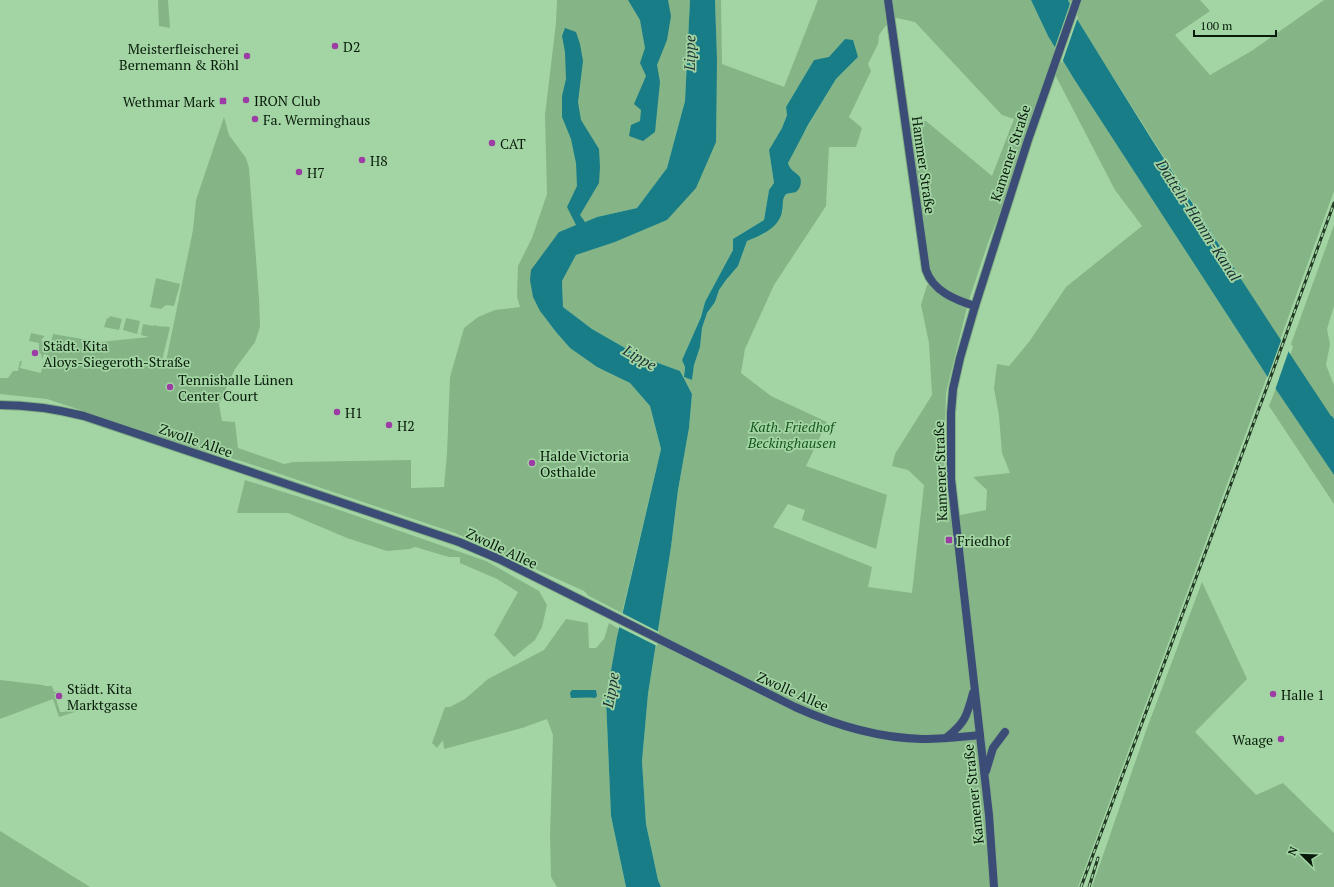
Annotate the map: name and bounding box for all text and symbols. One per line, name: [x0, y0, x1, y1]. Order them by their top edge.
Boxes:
scale bar: [1194, 12, 1276, 38]
text: 100 m: [1200, 18, 1233, 33]
water label: Lippe: [679, 35, 699, 72]
place label: D2: [343, 37, 360, 56]
place label: Meisterfleischerei Bernemann & Röhl: [119, 39, 239, 74]
marker: D2: [330, 41, 340, 51]
marker: Meisterfleischerei Bernemann & Röhl: [242, 51, 252, 61]
place label: IRON Club: [254, 91, 321, 110]
place label: Wethmar Mark: [123, 92, 216, 111]
marker: IRON Club: [241, 95, 251, 105]
marker: Wethmar Mark: [218, 96, 228, 106]
street label: Kamener Straße: [985, 102, 1035, 204]
place label: Fa. Werminghaus: [263, 110, 370, 129]
marker: Fa. Werminghaus: [250, 114, 260, 124]
street label: Hammer Straße: [908, 115, 940, 215]
place label: CAT: [500, 134, 526, 153]
marker: CAT: [487, 138, 497, 148]
place label: H8: [370, 151, 388, 170]
water label: Datteln-Hamm-Kanal: [1152, 154, 1246, 285]
marker: H8: [357, 155, 367, 165]
place label: H7: [307, 163, 325, 182]
marker: H7: [294, 167, 304, 177]
place label: Städt. Kita Aloys-Siegeroth-Straße: [43, 336, 190, 371]
water label: Lippe: [619, 339, 660, 375]
marker: Städt. Kita Aloys-Siegeroth-Straße: [30, 348, 40, 358]
place label: Tennishalle Lünen Center Court: [178, 370, 294, 405]
marker: Tennishalle Lünen Center Court: [165, 382, 175, 392]
place label: H1: [345, 403, 363, 422]
marker: H1: [332, 407, 342, 417]
place label: H2: [397, 416, 415, 435]
park label: Kath. Friedhof Beckinghausen: [747, 417, 837, 452]
street label: Zwolle Allee: [157, 419, 235, 461]
marker: H2: [384, 420, 394, 430]
street label: Kamener Straße: [929, 420, 951, 522]
place label: Halde Victoria Osthalde: [540, 446, 629, 481]
marker: Halde Victoria Osthalde: [527, 458, 537, 468]
street label: Zwolle Allee: [463, 523, 541, 573]
place label: Friedhof: [957, 531, 1011, 550]
marker: Friedhof: [944, 535, 954, 545]
street label: Zwolle Allee: [754, 667, 832, 715]
water label: Lippe: [597, 671, 623, 710]
place label: Städt. Kita Marktgasse: [67, 679, 138, 714]
place label: Halle 1: [1281, 685, 1325, 704]
marker: Halle 1: [1268, 689, 1278, 699]
marker: Städt. Kita Marktgasse: [54, 691, 64, 701]
place label: Waage: [1232, 730, 1273, 749]
marker: Waage: [1276, 734, 1286, 744]
street label: Kamener Straße: [958, 743, 988, 845]
north arrow: [1282, 835, 1322, 875]
text: N: [1285, 844, 1301, 858]

